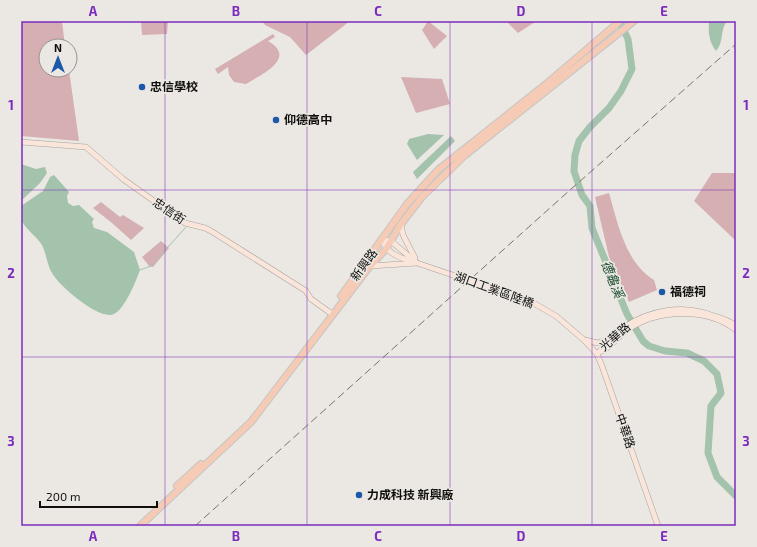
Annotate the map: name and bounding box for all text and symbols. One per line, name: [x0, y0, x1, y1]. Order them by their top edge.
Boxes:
text: A: [89, 3, 98, 19]
text: B: [232, 3, 240, 19]
text: C: [374, 3, 382, 19]
text: D: [517, 3, 526, 19]
text: E: [660, 3, 668, 19]
north arrow: [38, 38, 78, 78]
text: N: [54, 41, 62, 54]
place label: 忠信學校: [150, 79, 198, 93]
marker: 忠信學校: [137, 82, 147, 92]
text: 1: [8, 97, 14, 113]
text: 1: [743, 97, 749, 113]
place label: 仰德高中: [284, 112, 332, 126]
marker: 仰德高中: [271, 115, 281, 125]
street label: 忠信街: [151, 194, 188, 226]
street label: 新興路: [347, 246, 379, 283]
water label: 德龜溪: [598, 258, 628, 302]
text: 2: [7, 265, 15, 281]
text: 2: [742, 265, 750, 281]
street label: 湖口工業區陸橋: [452, 268, 536, 310]
place label: 福德祠: [670, 284, 706, 298]
marker: 福德祠: [657, 287, 667, 297]
street label: 光華路: [596, 319, 633, 353]
street label: 中華路: [613, 411, 638, 450]
text: 3: [7, 433, 15, 449]
text: 3: [742, 433, 750, 449]
scale bar: [40, 483, 157, 509]
place label: 力成科技 新興廠: [367, 487, 454, 501]
text: 200 m: [46, 489, 80, 503]
marker: 力成科技 新興廠: [354, 490, 364, 500]
text: A: [89, 528, 98, 544]
text: B: [232, 528, 240, 544]
text: C: [374, 528, 382, 544]
text: D: [517, 528, 526, 544]
text: E: [660, 528, 668, 544]

